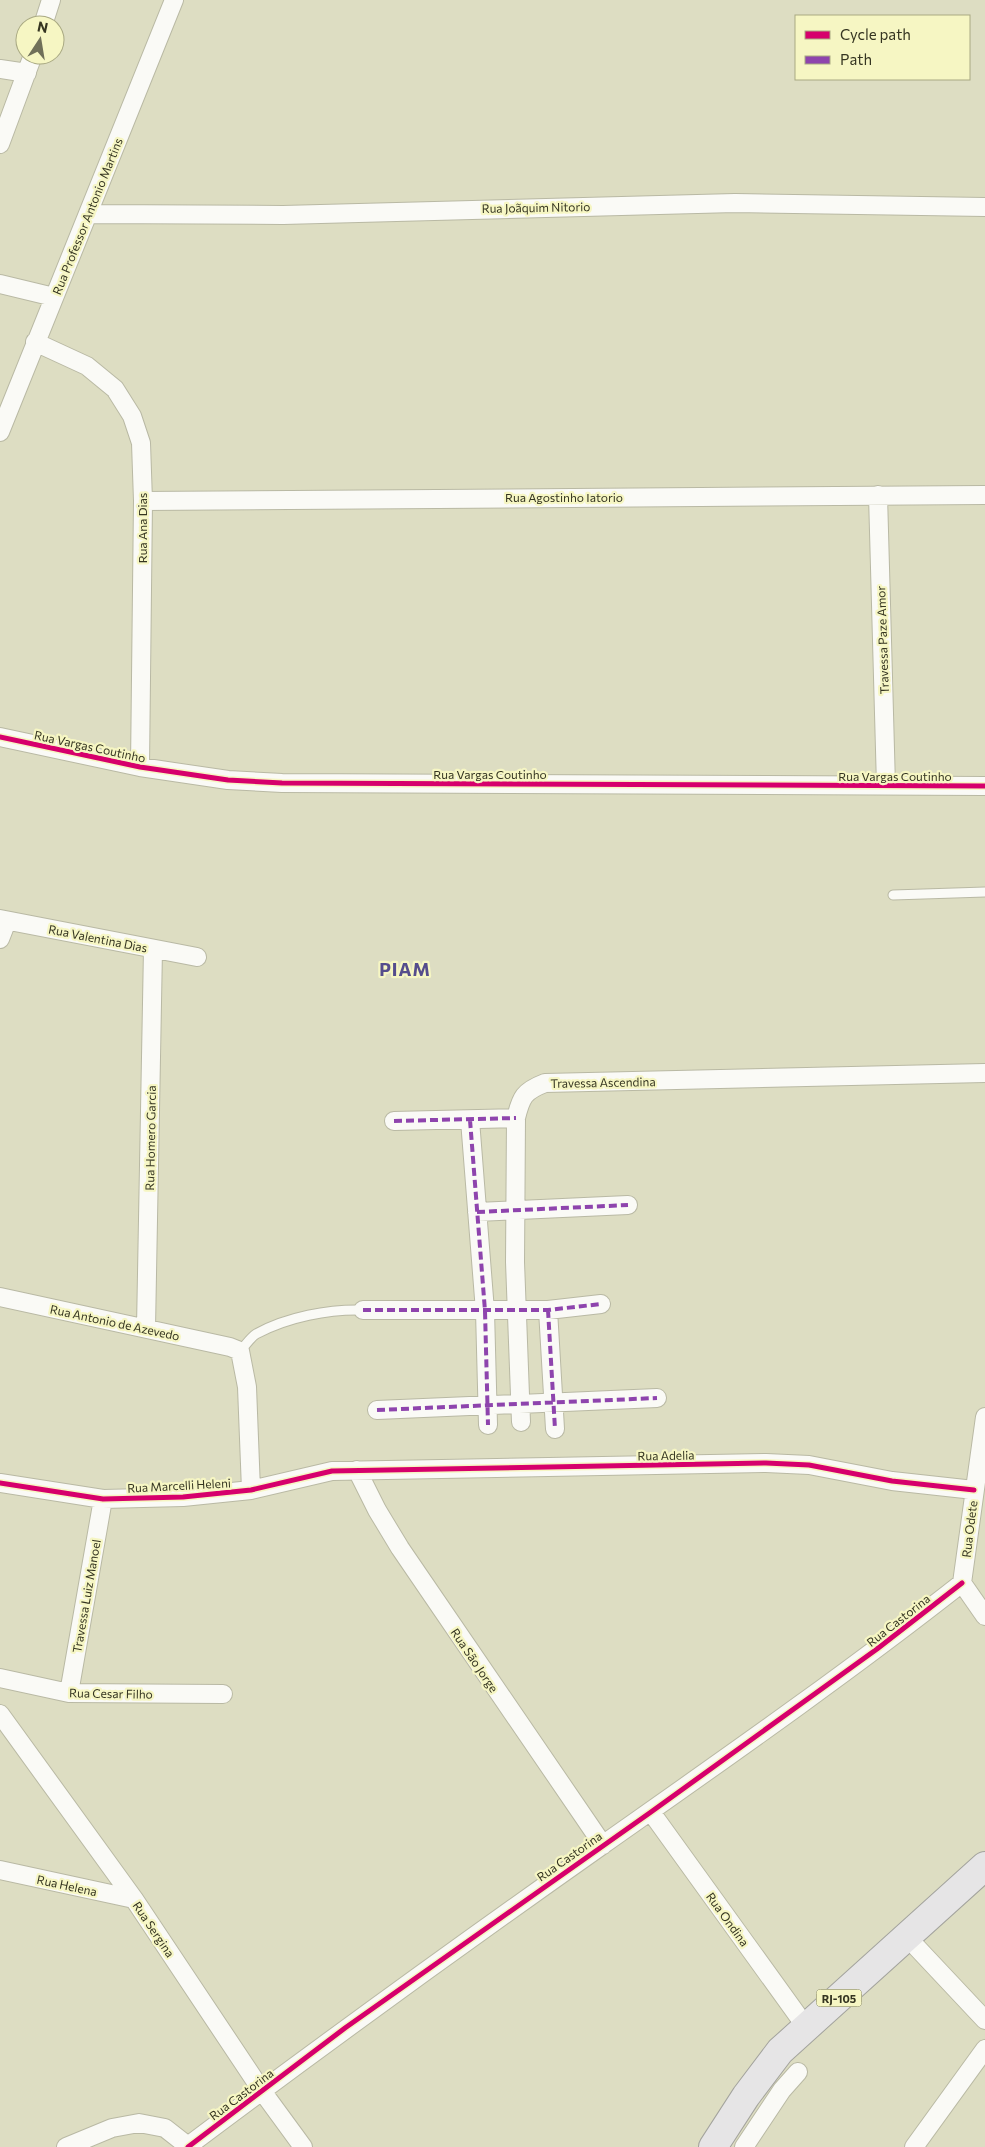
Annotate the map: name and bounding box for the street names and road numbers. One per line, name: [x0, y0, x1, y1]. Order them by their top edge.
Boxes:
street label: Rua Professor Antonio Martins: [49, 136, 125, 296]
street label: Rua Joãquim Nitorio: [481, 199, 591, 216]
street label: Rua Agostinho Iatorio: [505, 490, 623, 504]
street label: Rua Ana Dias: [135, 493, 149, 563]
street label: Travessa Paze Amor: [873, 585, 891, 694]
street label: Rua Vargas Coutinho: [33, 727, 147, 765]
street label: Rua Vargas Coutinho: [433, 767, 547, 781]
street label: Rua Vargas Coutinho: [838, 769, 952, 783]
street label: Rua Valentina Dias: [47, 922, 149, 954]
street label: Travessa Ascendina: [550, 1074, 656, 1090]
street label: Rua Homero Garcia: [142, 1085, 158, 1191]
street label: Rua Antonio de Azevedo: [49, 1301, 181, 1343]
street label: Rua Adelia: [637, 1448, 695, 1462]
street label: Rua Marcelli Heleni: [127, 1475, 231, 1495]
street label: Rua Odete: [959, 1500, 979, 1558]
street label: Travessa Luiz Manoel: [69, 1538, 103, 1654]
street label: Rua Castorina: [864, 1591, 932, 1649]
street label: Rua São Jorge: [448, 1625, 502, 1695]
street label: Rua Cesar Filho: [69, 1685, 153, 1701]
street label: Rua Castorina: [534, 1828, 604, 1884]
street label: Rua Helena: [36, 1872, 98, 1898]
street label: Rua Ondina: [704, 1889, 752, 1949]
street label: Rua Sergina: [130, 1898, 178, 1960]
road number: RJ-105: [816, 1990, 862, 2006]
street label: Rua Castorina: [206, 2065, 276, 2123]

